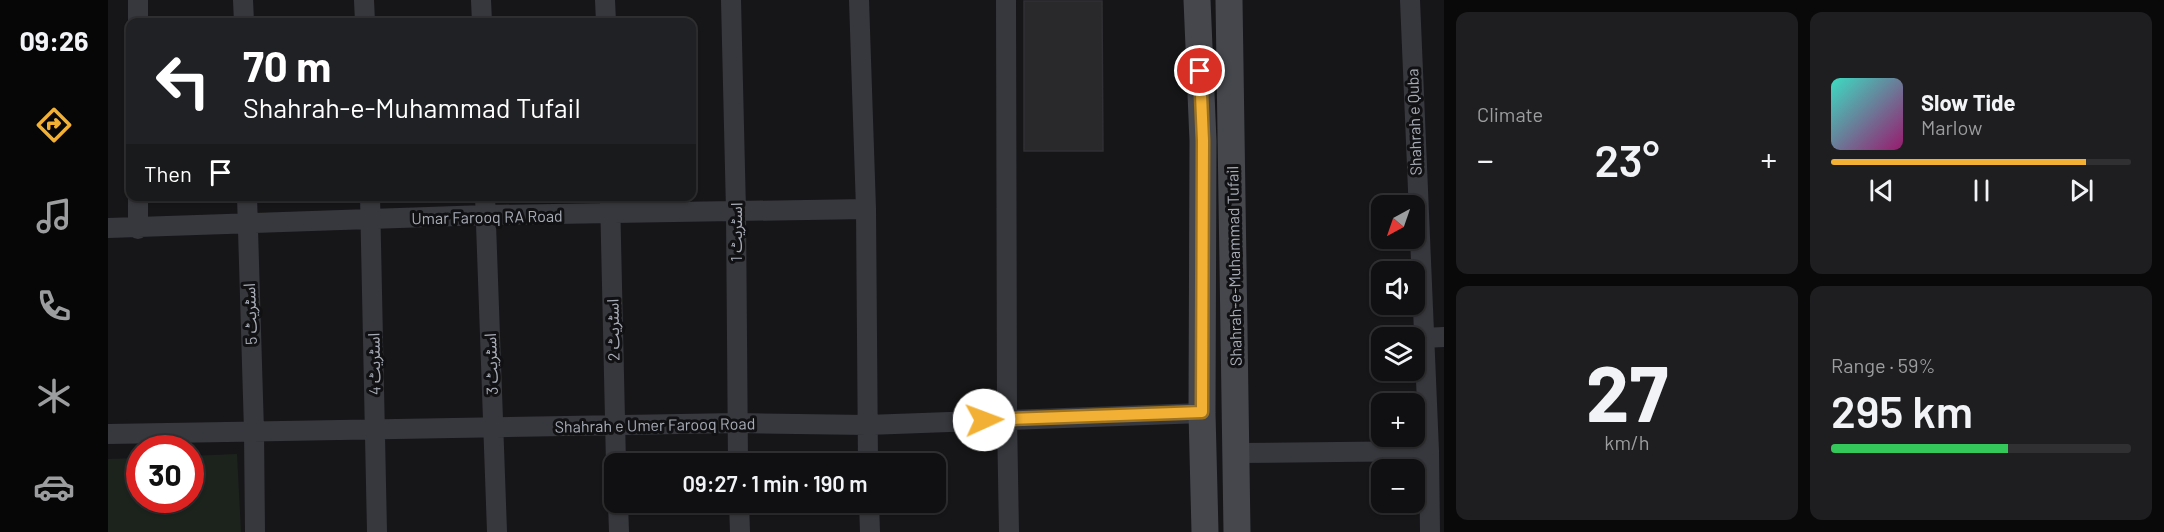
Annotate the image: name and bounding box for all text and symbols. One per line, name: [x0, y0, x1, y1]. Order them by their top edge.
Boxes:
text: 09:26: [19, 24, 89, 56]
text: 70 m: [243, 40, 331, 90]
icon: left: [144, 42, 222, 120]
pin: [1174, 45, 1225, 96]
icon: arrive: [1183, 54, 1216, 87]
street label: Shahrah e Quba: [1402, 68, 1425, 176]
text: Slow Tide: [1921, 89, 2016, 115]
text: Shahrah-e-Muhammad Tufail: [243, 91, 581, 123]
text: Climate: [1477, 102, 1543, 126]
icon: directions: [33, 104, 75, 146]
text: Marlow: [1921, 115, 1982, 139]
text: 23°: [1594, 132, 1660, 186]
text: −: [1477, 139, 1494, 179]
text: +: [1761, 139, 1777, 179]
icon: arrive: [204, 156, 237, 189]
text: Then: [144, 160, 192, 186]
street label: Shahrah-e-Muhammad Tufail: [1222, 166, 1245, 366]
icon: previous: [1865, 174, 1898, 207]
icon: pause: [1965, 174, 1998, 207]
icon: next: [2065, 174, 2098, 207]
icon: music: [33, 195, 75, 237]
north arrow: [1371, 195, 1425, 249]
map controls: [1371, 195, 1425, 513]
street label: اسٹریٹ 1: [726, 202, 746, 262]
street label: Umar Farooq RA Road: [411, 206, 563, 227]
button: sound: [1371, 261, 1425, 315]
street label: اسٹریٹ 5: [239, 283, 261, 345]
icon: phone: [33, 285, 75, 327]
street label: اسٹریٹ 2: [602, 299, 624, 361]
button: layers: [1371, 327, 1425, 381]
street label: اسٹریٹ 4: [363, 333, 385, 395]
street label: اسٹریٹ 3: [480, 333, 502, 395]
text: 27: [1586, 344, 1668, 438]
text: Range · 59%: [1831, 353, 1935, 377]
icon: climate: [33, 375, 75, 417]
text: 295 km: [1831, 383, 1973, 437]
position arrow: [952, 388, 1016, 452]
button: +: [1371, 393, 1425, 447]
street label: Shahrah e Umer Farooq Road: [554, 413, 755, 436]
text: km/h: [1604, 430, 1650, 454]
speed limit sign: 30: [126, 435, 204, 513]
button: −: [1371, 459, 1425, 513]
icon: car: [33, 466, 75, 508]
text: 09:27 · 1 min · 190 m: [683, 470, 867, 496]

